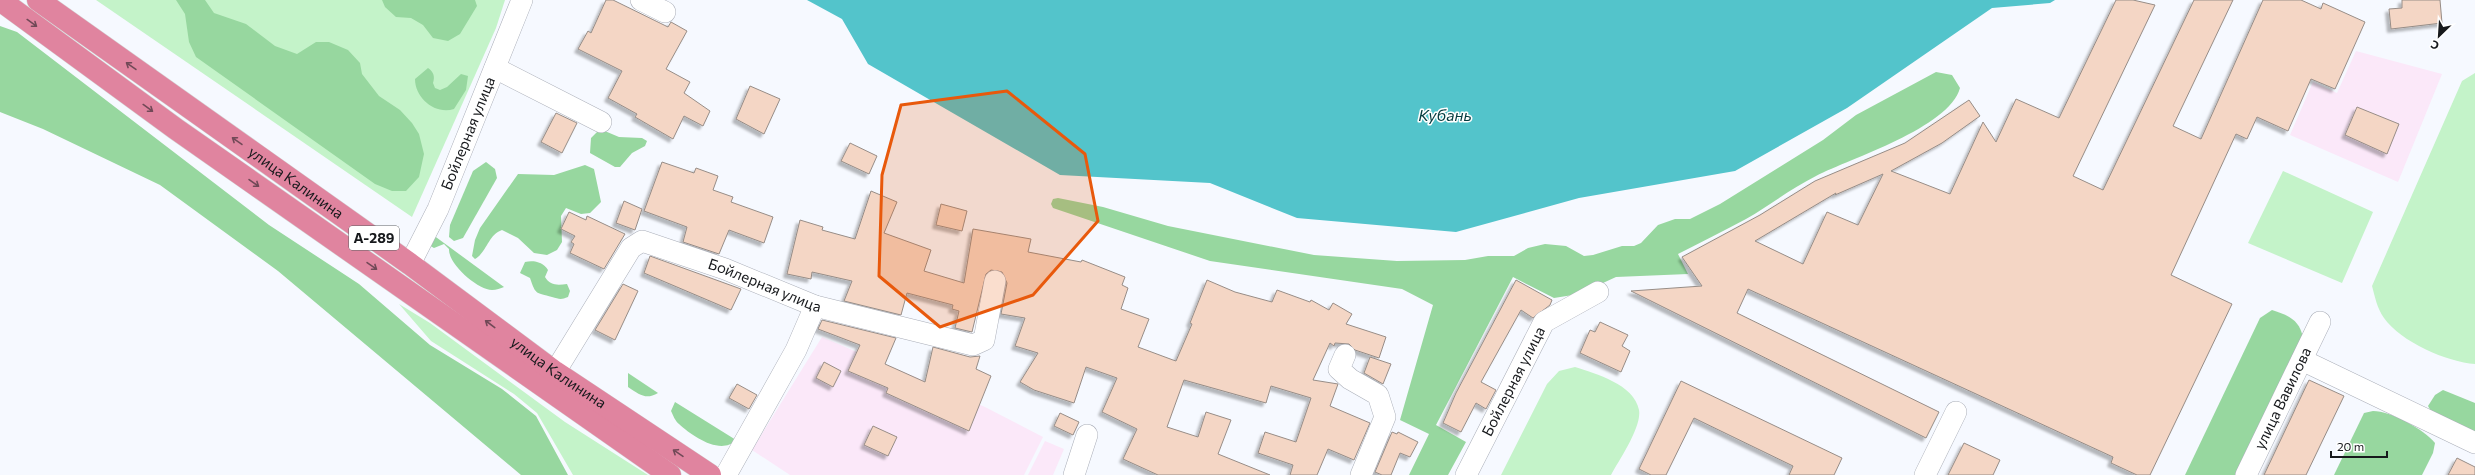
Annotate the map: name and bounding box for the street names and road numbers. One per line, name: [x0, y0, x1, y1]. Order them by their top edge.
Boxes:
street label: Бойлерная улица: [437, 74, 498, 192]
street label: улица Калинина: [245, 142, 347, 222]
road number: А-289: [349, 226, 399, 250]
street label: Бойлерная улица: [706, 254, 823, 315]
street label: Бойлерная улица: [1477, 323, 1548, 439]
street label: улица Калинина: [508, 332, 610, 411]
street label: улица Вавилова: [2250, 344, 2314, 452]

